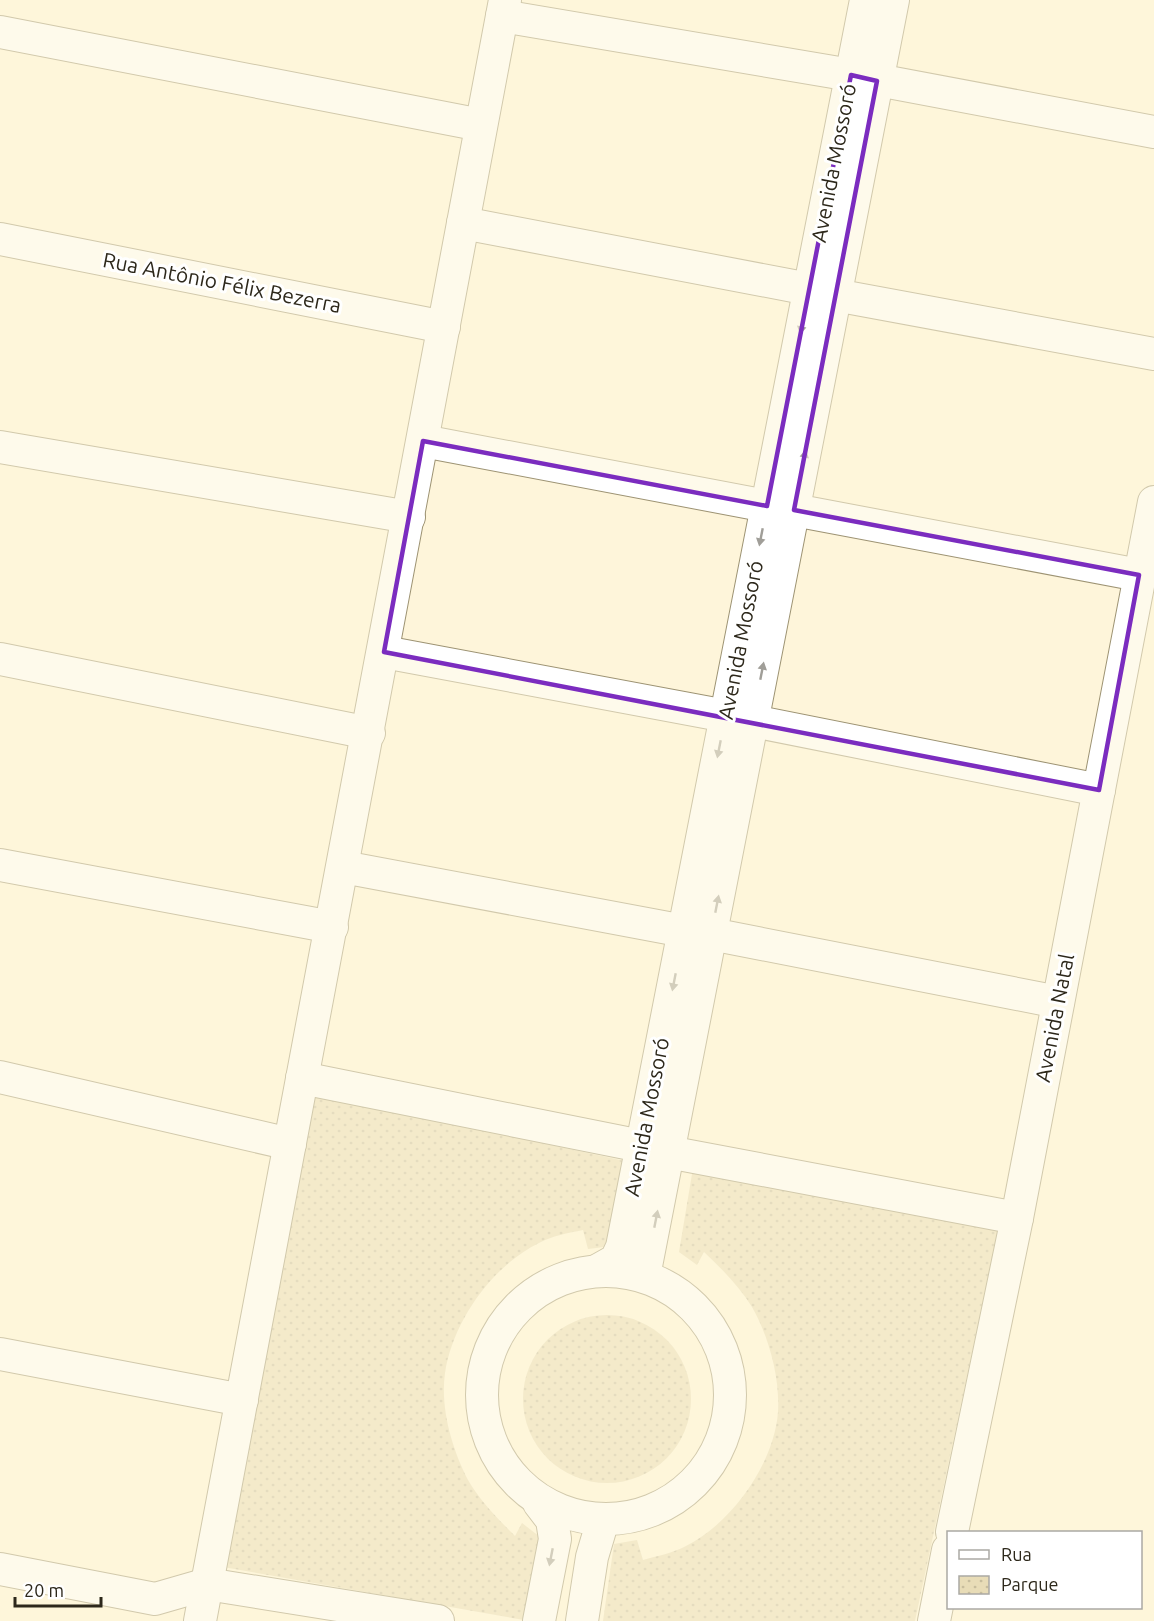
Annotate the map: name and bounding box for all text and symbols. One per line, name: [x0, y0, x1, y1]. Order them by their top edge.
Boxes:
street label: Avenida Mossoró: [806, 81, 860, 244]
street label: Rua Antônio Félix Bezerra: [101, 247, 343, 317]
one-way arrow: [797, 316, 806, 335]
one-way arrow: [800, 449, 809, 468]
one-way arrow: [756, 528, 765, 547]
street label: Avenida Mossoró: [713, 558, 767, 721]
one-way arrow: [758, 661, 767, 680]
one-way arrow: [714, 740, 723, 759]
one-way arrow: [713, 894, 722, 913]
street label: Avenida Natal: [1030, 951, 1078, 1084]
one-way arrow: [669, 973, 678, 992]
street label: Avenida Mossoró: [619, 1035, 673, 1198]
one-way arrow: [652, 1209, 661, 1228]
legend: [947, 1531, 1142, 1609]
text: Rua: [1001, 1544, 1032, 1564]
one-way arrow: [546, 1547, 555, 1566]
scale bar: [15, 1570, 100, 1608]
text: Parque: [1001, 1574, 1058, 1594]
text: 20 m: [24, 1580, 64, 1600]

